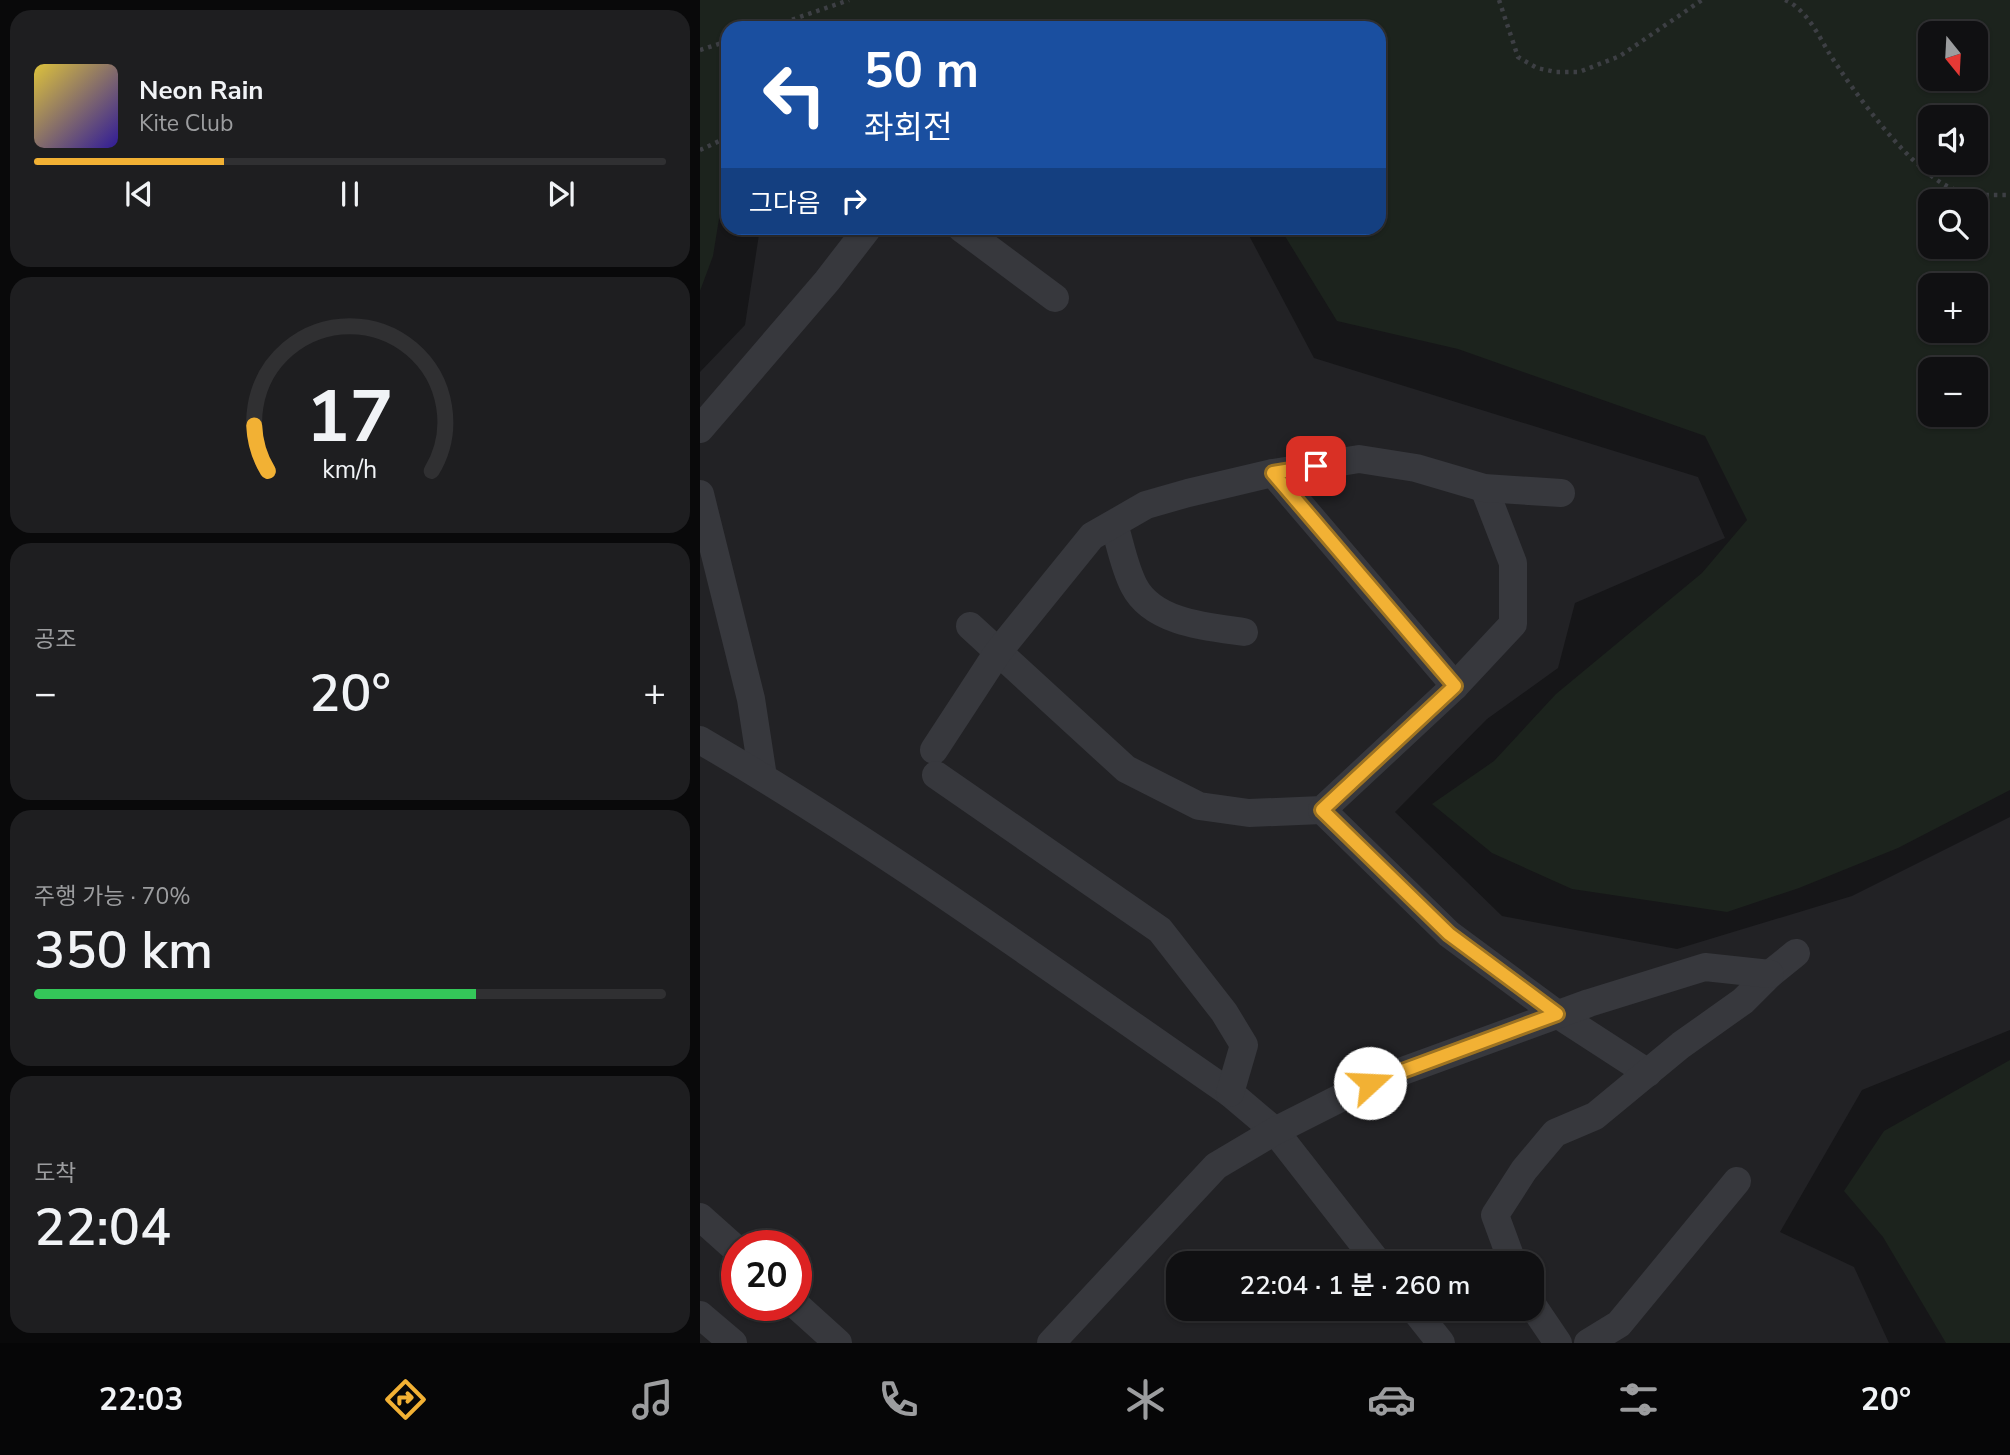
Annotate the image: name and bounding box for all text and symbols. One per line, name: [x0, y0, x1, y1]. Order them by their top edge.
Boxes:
north arrow: [1918, 21, 1988, 91]
map controls: [1918, 21, 1988, 427]
text: 50 m: [864, 37, 979, 104]
icon: left: [749, 49, 840, 140]
text: Neon Rain: [139, 73, 264, 108]
button: sound: [1918, 105, 1988, 175]
text: 좌회전: [864, 106, 952, 149]
text: Kite Club: [139, 108, 233, 139]
icon: previous: [120, 175, 158, 213]
icon: pause: [331, 175, 369, 213]
icon: next: [542, 175, 580, 213]
icon: right: [835, 182, 873, 220]
text: 그다음: [749, 186, 821, 221]
button: search: [1918, 189, 1988, 259]
button: +: [1918, 273, 1988, 343]
button: −: [1918, 357, 1988, 427]
text: 17: [306, 367, 394, 467]
pin: [1286, 436, 1346, 496]
icon: arrive: [1297, 447, 1335, 485]
text: km/h: [322, 453, 378, 487]
text: 공조: [34, 624, 76, 655]
text: 20°: [309, 658, 391, 729]
text: −: [34, 668, 57, 719]
text: +: [643, 668, 666, 719]
text: 주행 가능 · 70%: [34, 881, 191, 912]
text: 350 km: [34, 915, 213, 986]
position arrow: [1333, 1046, 1407, 1120]
text: 도착: [34, 1158, 76, 1189]
text: 22:04: [34, 1192, 171, 1263]
speed limit sign: 20: [721, 1230, 812, 1321]
text: 22:04 · 1 분 · 260 m: [1240, 1268, 1470, 1303]
icon: directions: [381, 1375, 430, 1424]
icon: music: [628, 1375, 677, 1424]
icon: phone: [874, 1375, 923, 1424]
icon: climate: [1121, 1375, 1170, 1424]
icon: car: [1367, 1375, 1416, 1424]
icon: filters: [1614, 1375, 1663, 1424]
text: 22:03: [99, 1378, 184, 1421]
text: 20°: [1861, 1378, 1911, 1421]

